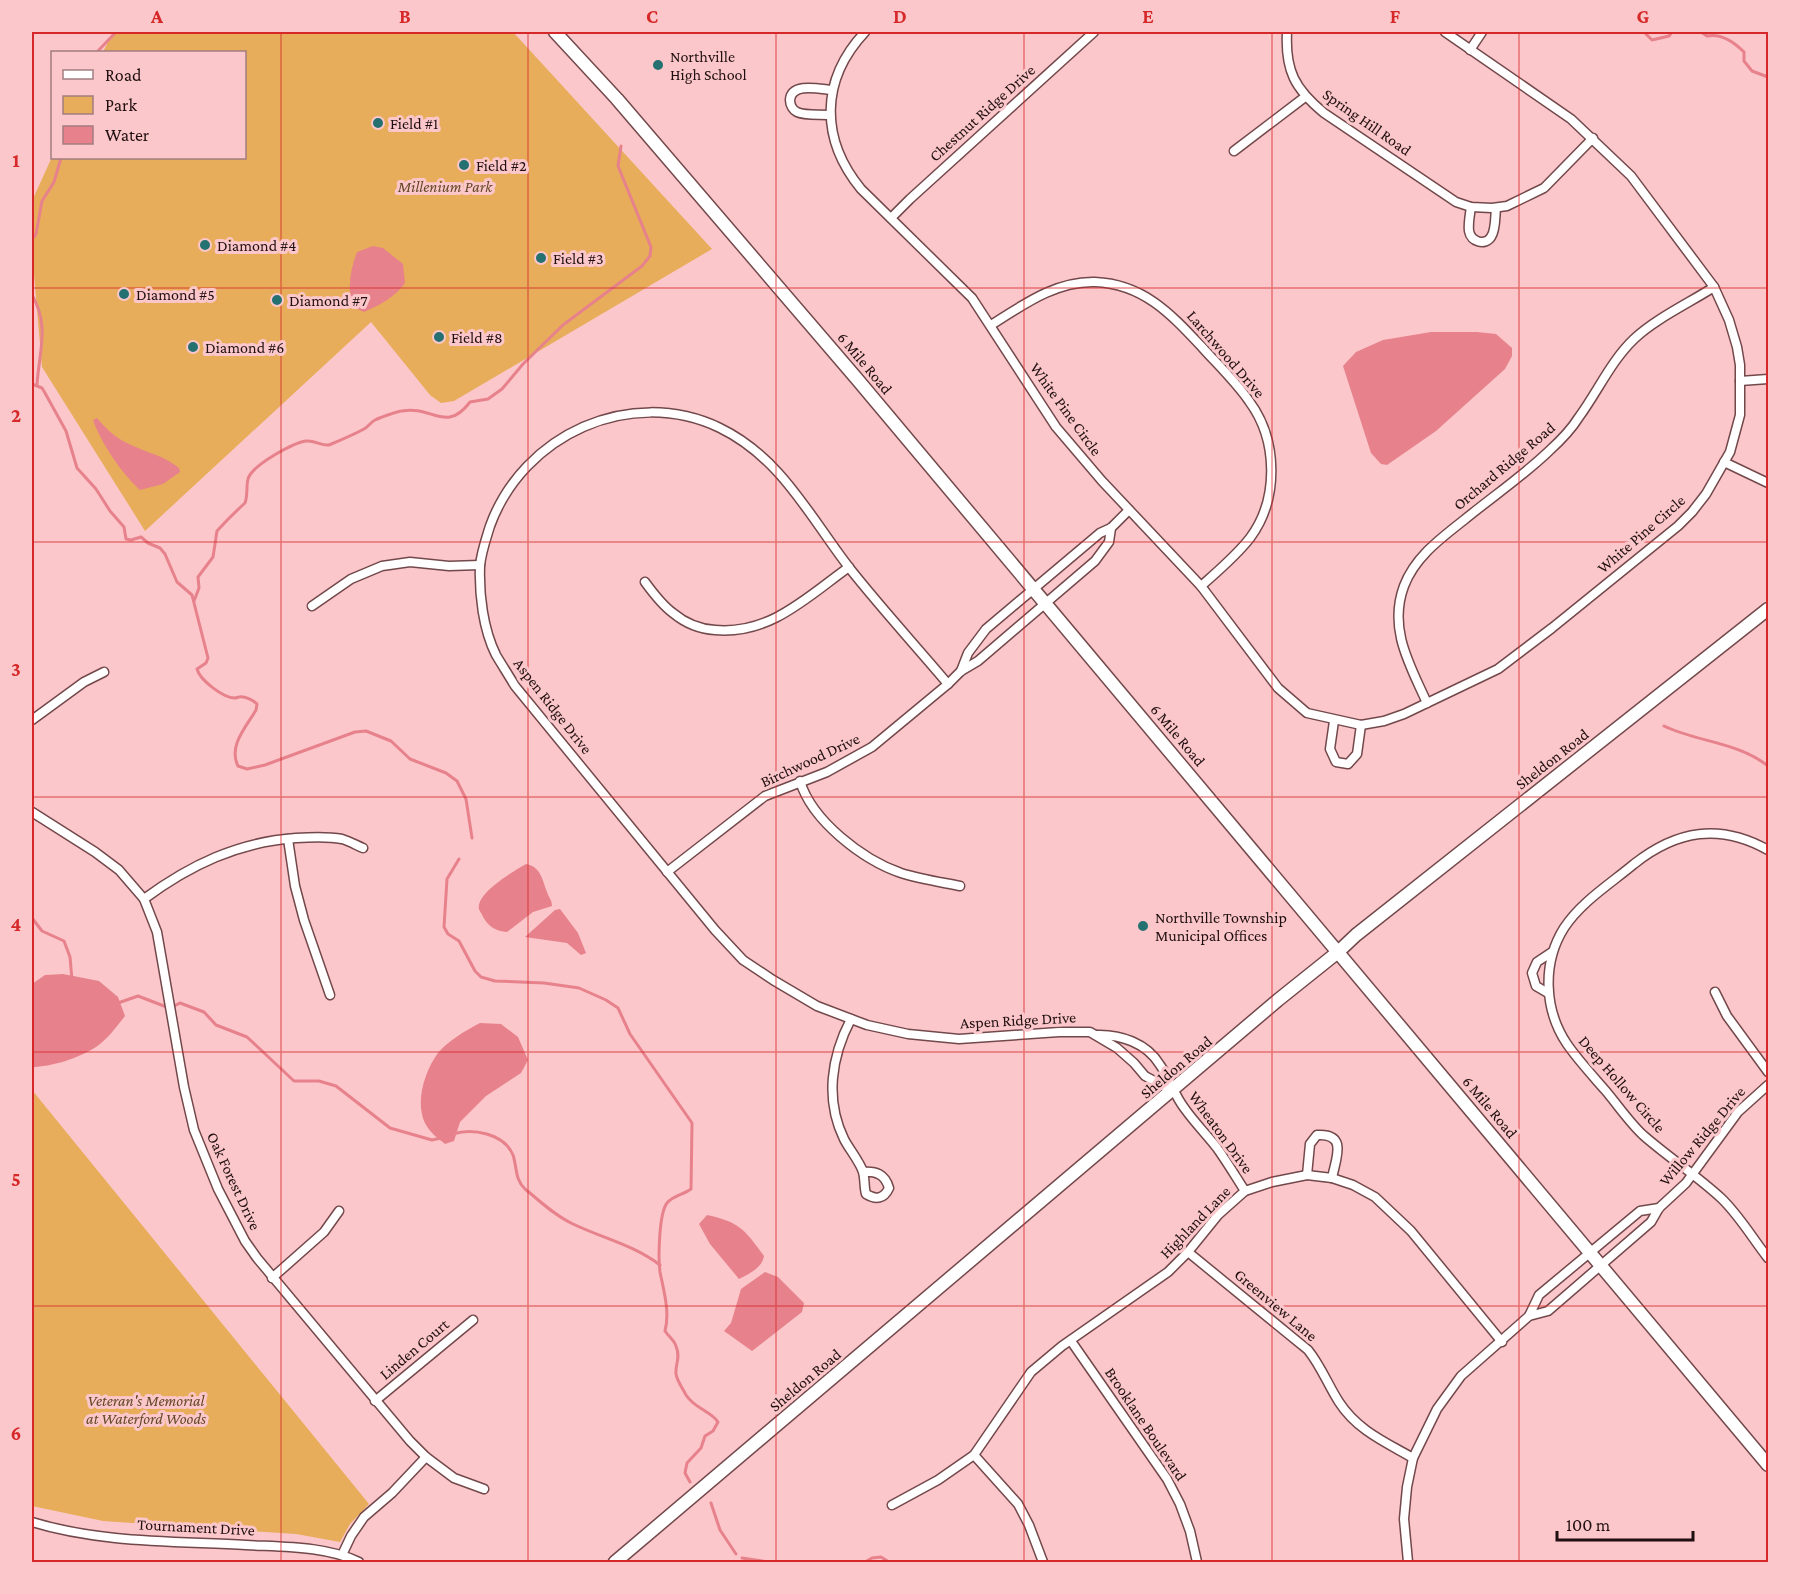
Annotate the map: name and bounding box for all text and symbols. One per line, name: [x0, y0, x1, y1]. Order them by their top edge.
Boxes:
text: A: [150, 5, 164, 27]
text: B: [399, 5, 411, 27]
text: C: [646, 5, 658, 27]
text: D: [893, 5, 907, 27]
text: E: [1142, 5, 1154, 27]
text: F: [1390, 5, 1401, 27]
text: G: [1637, 5, 1650, 27]
place label: Northville High School: [670, 48, 747, 84]
legend: [51, 51, 246, 159]
marker: Northville High School: [651, 58, 665, 72]
street label: Chestnut Ridge Drive: [926, 61, 1039, 166]
text: Road: [105, 65, 142, 85]
street label: Spring Hill Road: [1319, 85, 1415, 160]
text: Park: [105, 95, 137, 115]
place label: Field #1: [390, 115, 438, 132]
marker: Field #1: [371, 116, 385, 130]
text: Water: [105, 125, 150, 145]
text: 1: [12, 149, 20, 171]
place label: Field #2: [476, 157, 527, 174]
marker: Field #2: [457, 158, 471, 172]
park label: Millenium Park: [397, 178, 493, 195]
place label: Diamond #4: [217, 237, 296, 254]
marker: Diamond #4: [198, 238, 212, 252]
place label: Field #3: [553, 250, 603, 267]
marker: Field #3: [534, 251, 548, 265]
place label: Diamond #5: [136, 286, 215, 303]
marker: Diamond #5: [117, 287, 131, 301]
place label: Diamond #7: [289, 292, 368, 309]
marker: Diamond #7: [270, 293, 284, 307]
street label: Larchwood Drive: [1184, 307, 1268, 401]
place label: Field #8: [451, 329, 502, 346]
street label: 6 Mile Road: [834, 329, 896, 398]
marker: Field #8: [432, 330, 446, 344]
place label: Diamond #6: [205, 339, 284, 356]
marker: Diamond #6: [186, 340, 200, 354]
street label: White Pine Circle: [1027, 359, 1105, 459]
text: 2: [11, 404, 21, 426]
street label: Orchard Ridge Road: [1450, 418, 1559, 514]
street label: White Pine Circle: [1594, 491, 1688, 577]
street label: Aspen Ridge Drive: [510, 655, 596, 758]
text: 3: [11, 658, 21, 680]
street label: 6 Mile Road: [1147, 701, 1209, 770]
street label: Sheldon Road: [1512, 725, 1592, 793]
street label: Birchwood Drive: [758, 730, 862, 790]
place label: Northville Township Municipal Offices: [1155, 909, 1287, 945]
text: 4: [11, 913, 22, 935]
marker: Northville Township Municipal Offices: [1136, 919, 1150, 933]
street label: Aspen Ridge Drive: [959, 1008, 1077, 1033]
street label: Sheldon Road: [1137, 1032, 1215, 1102]
street label: Deep Hollow Circle: [1575, 1032, 1669, 1136]
street label: 6 Mile Road: [1459, 1073, 1521, 1142]
street label: Willow Ridge Drive: [1656, 1083, 1749, 1189]
street label: Wheaton Drive: [1186, 1088, 1256, 1176]
street label: Oak Forest Drive: [204, 1129, 264, 1233]
text: 5: [11, 1168, 21, 1190]
street label: Highland Lane: [1156, 1182, 1234, 1262]
street label: Greenview Lane: [1231, 1266, 1321, 1344]
street label: Linden Court: [376, 1315, 452, 1383]
street label: Sheldon Road: [766, 1345, 844, 1415]
street label: Brooklane Boulevard: [1102, 1364, 1190, 1484]
park label: Veteran's Memorial at Waterford Woods: [86, 1392, 206, 1428]
text: 6: [11, 1422, 21, 1444]
scale bar: [1557, 1504, 1694, 1542]
street label: Tournament Drive: [137, 1515, 255, 1539]
text: 100 m: [1566, 1515, 1611, 1535]

